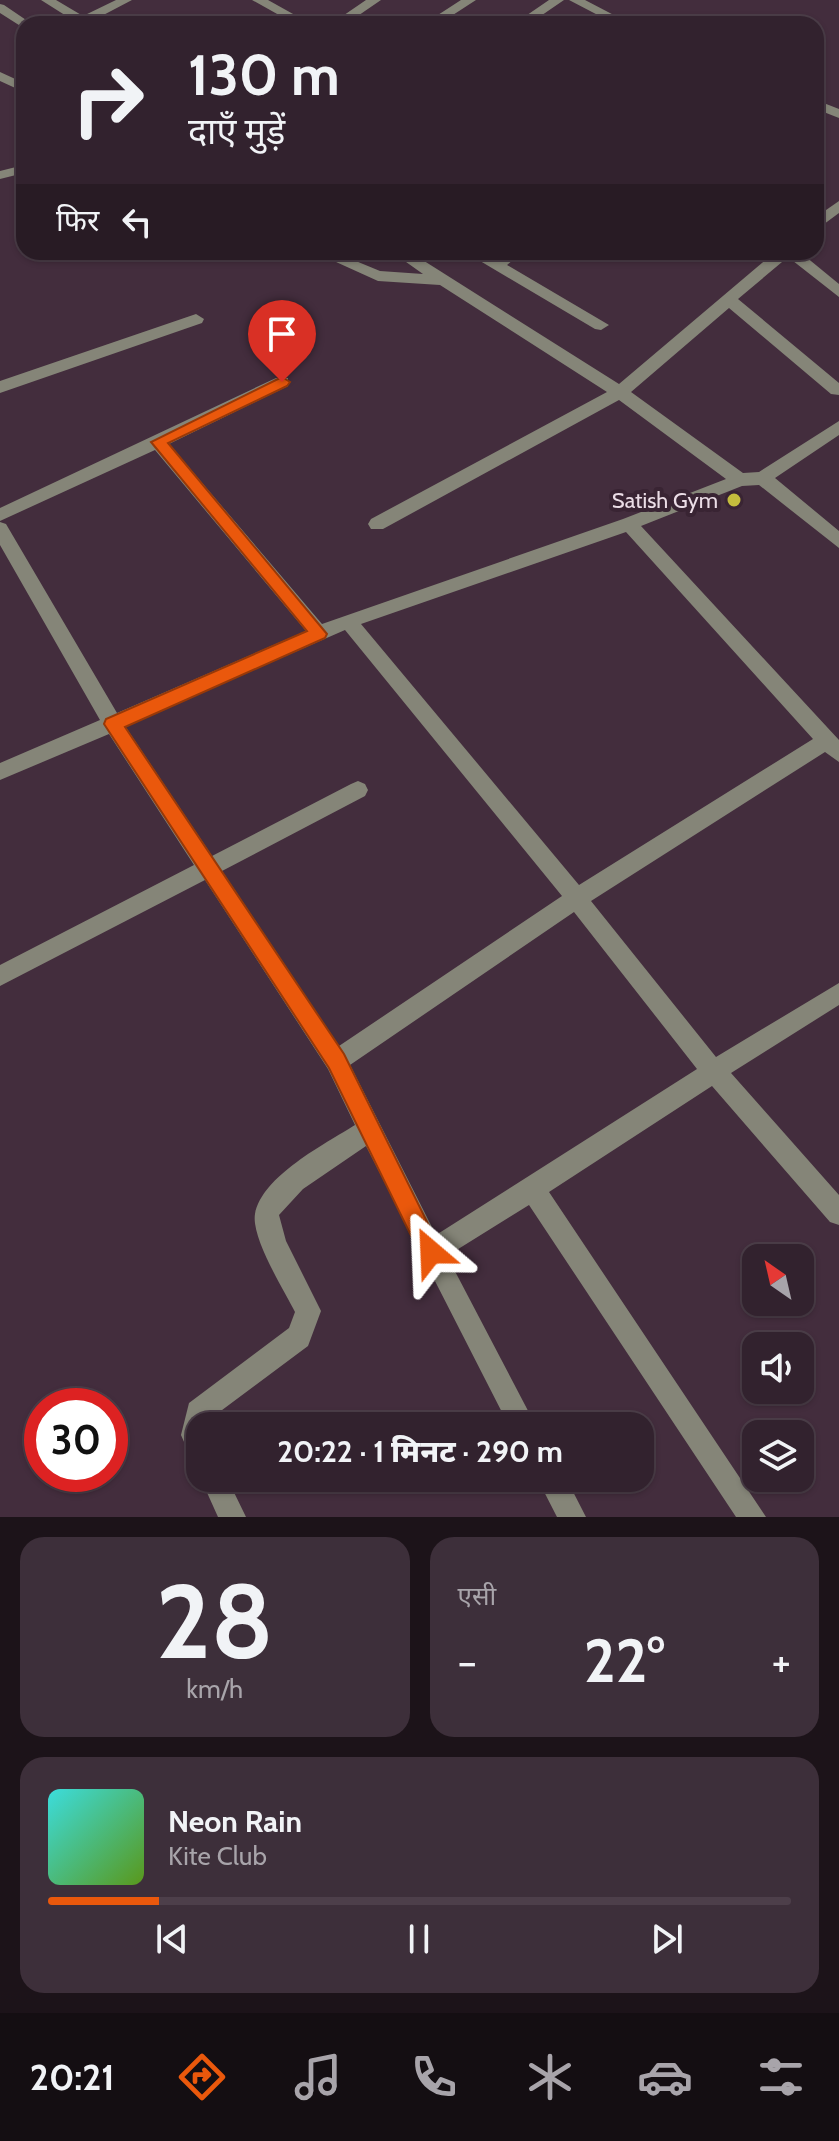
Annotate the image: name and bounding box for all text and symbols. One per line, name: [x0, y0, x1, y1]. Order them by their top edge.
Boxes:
text: 130 m: [188, 41, 340, 109]
icon: right: [56, 48, 160, 152]
text: दाएँ मुड़ें: [188, 109, 285, 153]
icon: left: [115, 200, 159, 244]
text: फिर: [56, 202, 99, 239]
pin: [248, 300, 316, 382]
icon: arrive: [260, 312, 304, 356]
place label: Satish Gym: [612, 487, 718, 514]
marker: Satish Gym: [725, 491, 743, 509]
position arrow: [389, 1210, 473, 1294]
north arrow: [742, 1244, 814, 1316]
map controls: [742, 1244, 814, 1492]
button: sound: [742, 1332, 814, 1404]
speed limit sign: 30: [24, 1388, 128, 1492]
button: layers: [742, 1420, 814, 1492]
text: 20:22 · 1 मिनट · 290 m: [277, 1433, 563, 1470]
text: 28: [156, 1558, 274, 1684]
text: एसी: [458, 1580, 496, 1612]
text: 22°: [584, 1624, 665, 1697]
text: −: [458, 1635, 477, 1688]
text: +: [772, 1635, 791, 1688]
text: km/h: [186, 1673, 243, 1705]
text: Neon Rain: [168, 1803, 302, 1840]
text: Kite Club: [168, 1840, 267, 1872]
icon: previous: [150, 1917, 194, 1961]
icon: pause: [397, 1917, 441, 1961]
icon: next: [645, 1917, 689, 1961]
icon: directions: [174, 2049, 230, 2105]
icon: music: [290, 2049, 346, 2105]
icon: phone: [406, 2049, 462, 2105]
icon: climate: [522, 2049, 578, 2105]
icon: car: [637, 2049, 693, 2105]
icon: filters: [753, 2049, 809, 2105]
text: 20:21: [30, 2055, 115, 2099]

